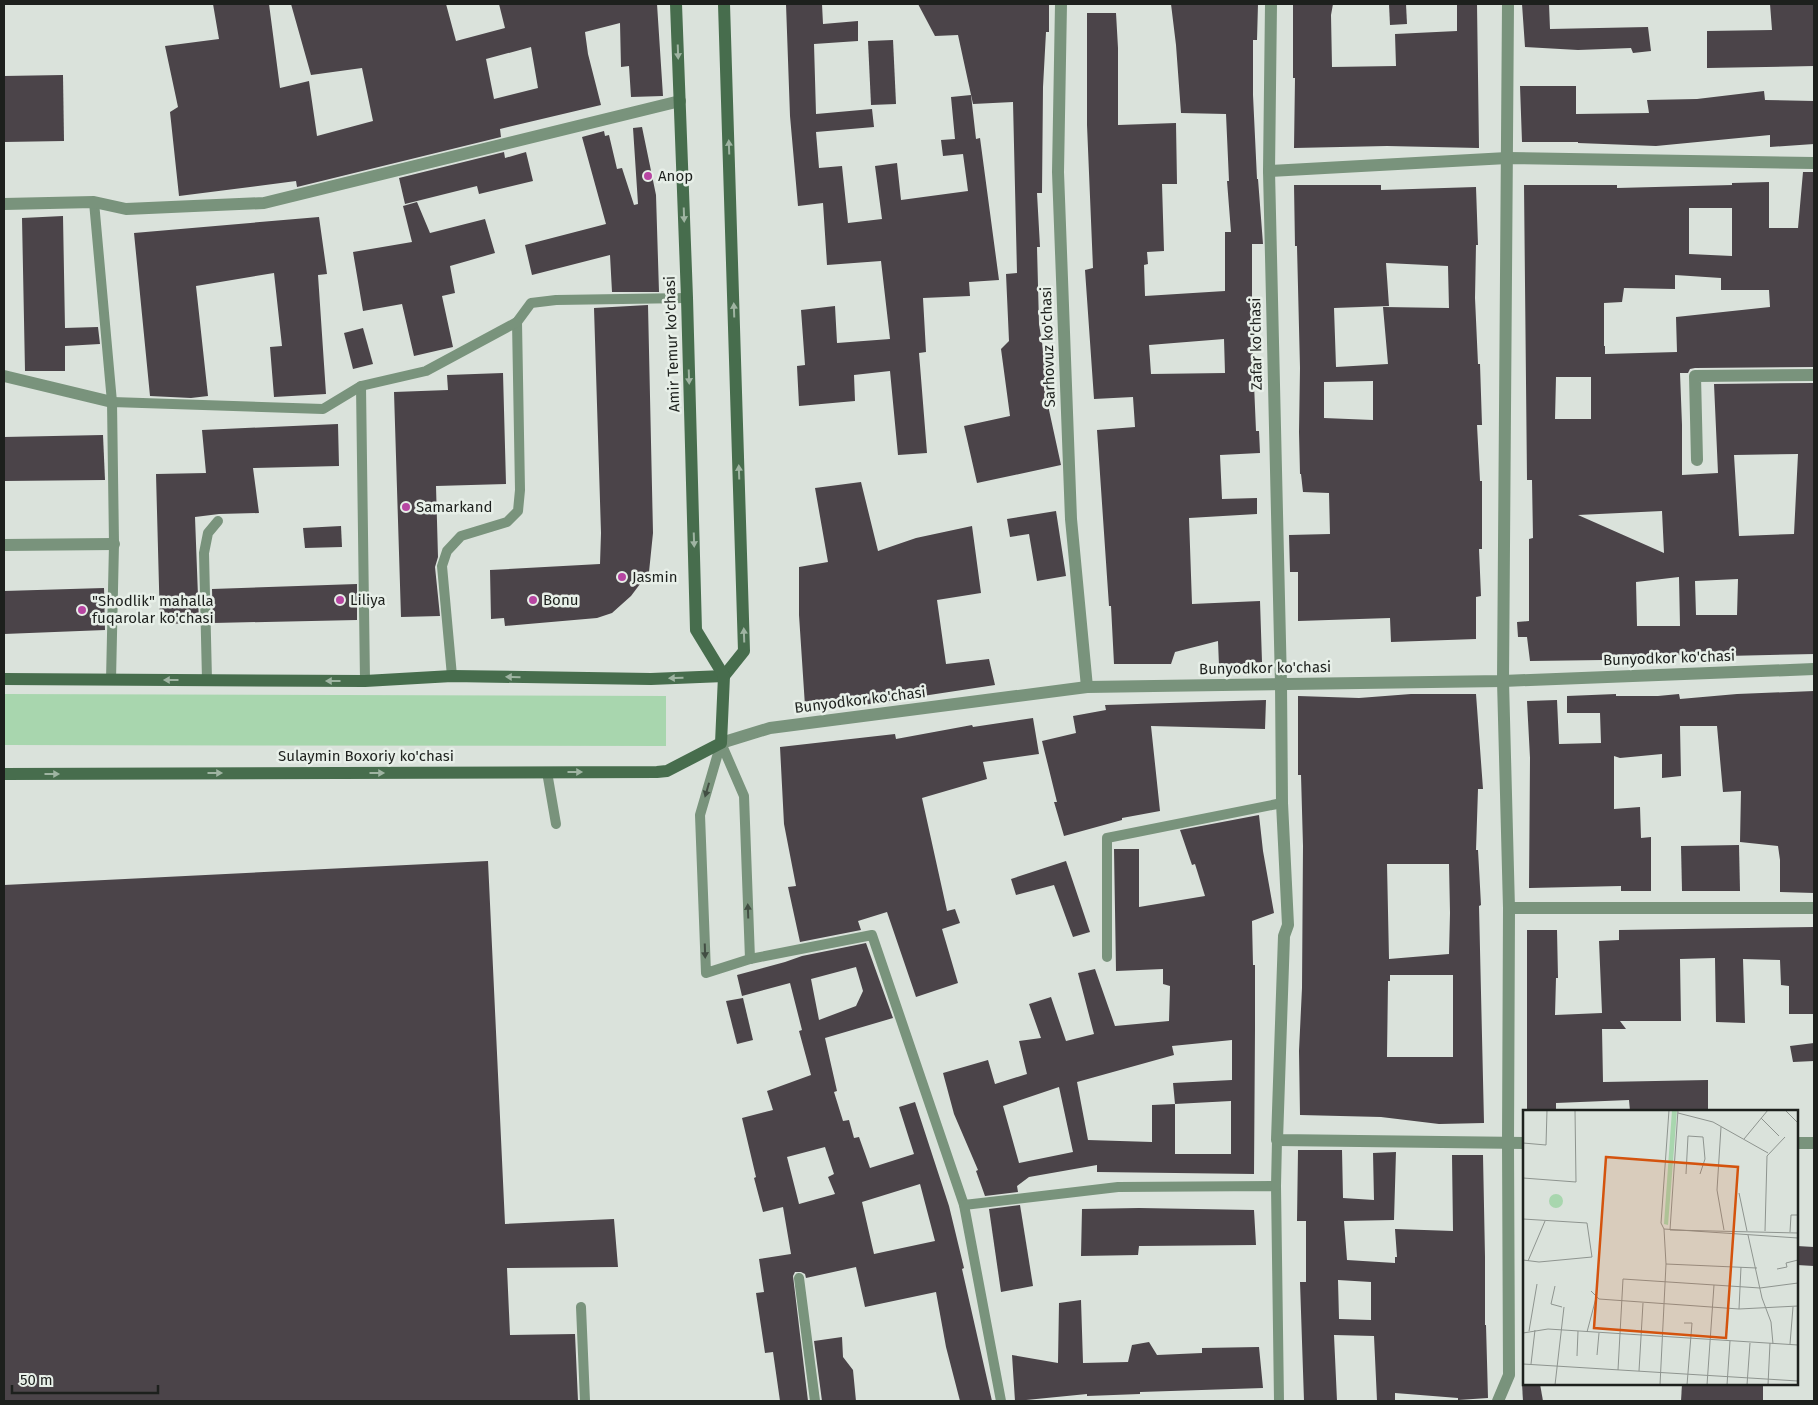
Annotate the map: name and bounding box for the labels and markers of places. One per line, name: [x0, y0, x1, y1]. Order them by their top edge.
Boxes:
place label: Anop: [658, 167, 693, 185]
marker: Anop: [642, 170, 654, 182]
place label: Samarkand: [416, 498, 493, 516]
marker: Samarkand: [400, 501, 412, 513]
place label: Jasmin: [632, 568, 677, 586]
marker: Jasmin: [616, 571, 628, 583]
place label: Liliya: [350, 591, 386, 609]
place label: Bonu: [543, 591, 578, 609]
place label: "Shodlik" mahalla fuqarolar ko'chasi: [92, 592, 214, 627]
marker: Liliya: [334, 594, 346, 606]
marker: Bonu: [527, 594, 539, 606]
marker: "Shodlik" mahalla fuqarolar ko'chasi: [76, 604, 88, 616]

